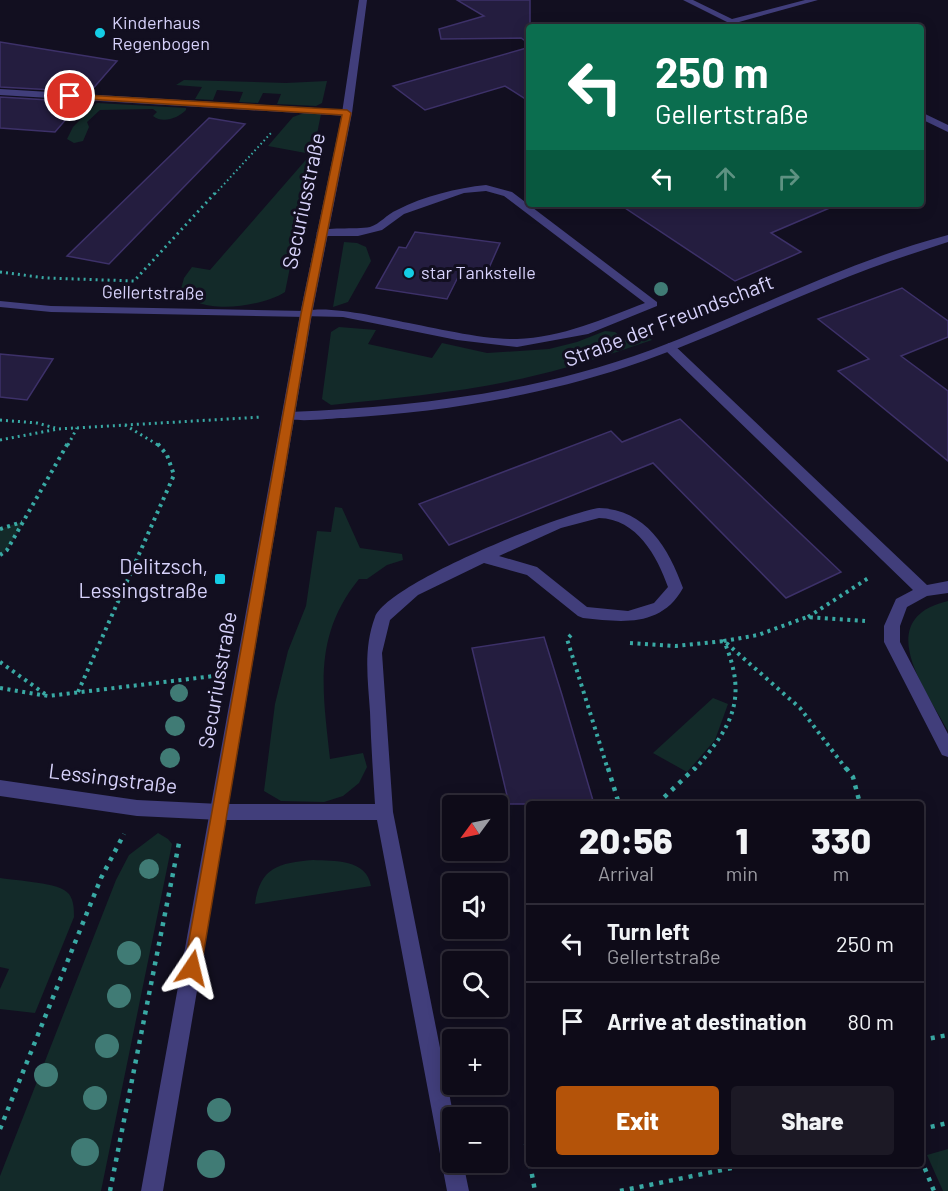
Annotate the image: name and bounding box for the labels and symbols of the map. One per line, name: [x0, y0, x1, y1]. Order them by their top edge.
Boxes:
place label: Kinderhaus Regenbogen: [112, 11, 210, 54]
marker: Kinderhaus Regenbogen: [93, 26, 107, 40]
pin: [44, 70, 95, 121]
street label: Securiusstraße: [276, 130, 329, 271]
place label: star Tankstelle: [421, 261, 536, 283]
marker: star Tankstelle: [402, 266, 416, 280]
street label: Straße der Freundschaft: [560, 268, 777, 371]
street label: Gellertstraße: [102, 280, 204, 304]
place label: Delitzsch, Lessingstraße: [78, 553, 208, 602]
marker: Delitzsch, Lessingstraße: [213, 572, 227, 586]
street label: Securiusstraße: [192, 609, 241, 750]
street label: Lessingstraße: [47, 757, 179, 798]
north arrow: [442, 795, 508, 861]
position arrow: [160, 936, 224, 1000]

